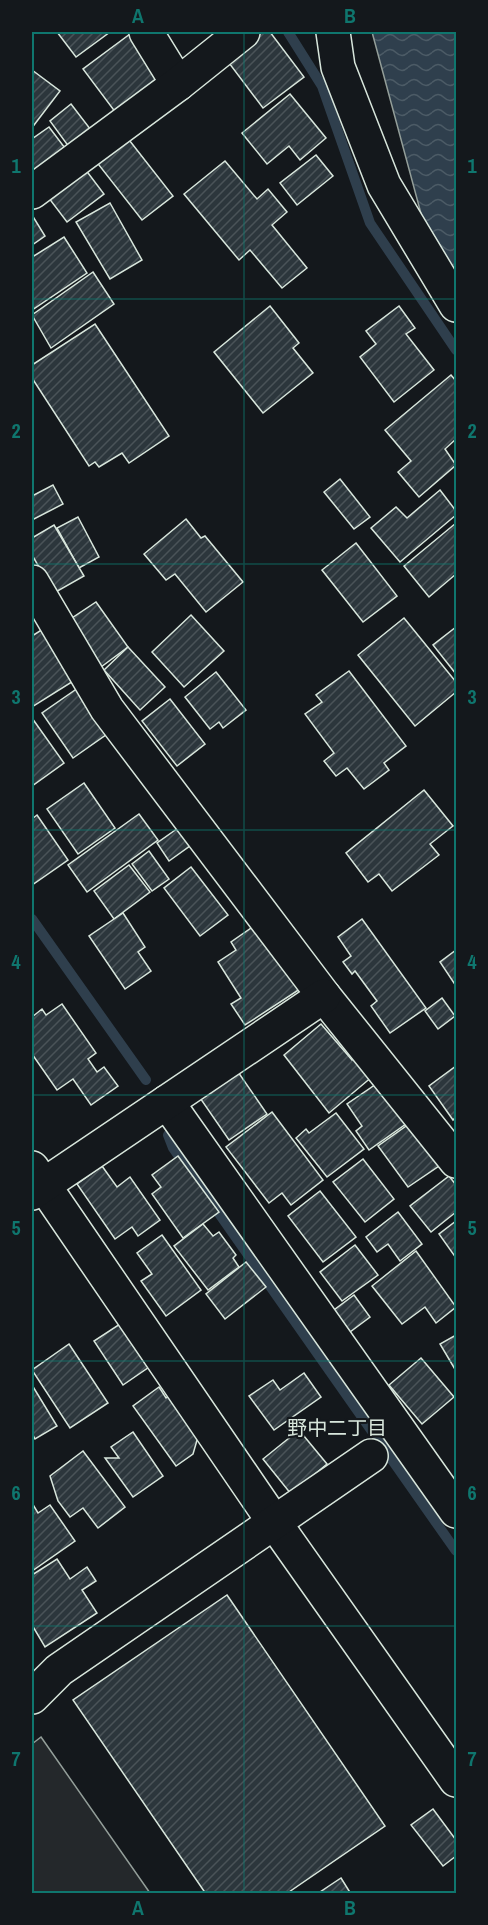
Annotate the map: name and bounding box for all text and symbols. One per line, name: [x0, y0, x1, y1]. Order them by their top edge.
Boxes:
text: A: [132, 2, 144, 29]
text: B: [344, 2, 356, 29]
text: 1: [11, 152, 21, 179]
text: 1: [467, 152, 477, 179]
text: 2: [11, 417, 21, 444]
text: 2: [467, 417, 477, 444]
text: 3: [11, 683, 21, 710]
text: 3: [467, 683, 477, 710]
text: 4: [11, 948, 21, 975]
text: 4: [467, 948, 477, 975]
text: 5: [11, 1214, 21, 1241]
text: 5: [467, 1214, 477, 1241]
district label: 野中二丁目: [287, 1414, 387, 1441]
text: 6: [11, 1479, 21, 1506]
text: 6: [467, 1479, 477, 1506]
text: 7: [11, 1745, 21, 1772]
text: 7: [467, 1745, 477, 1772]
text: A: [132, 1894, 144, 1921]
text: B: [344, 1894, 356, 1921]

